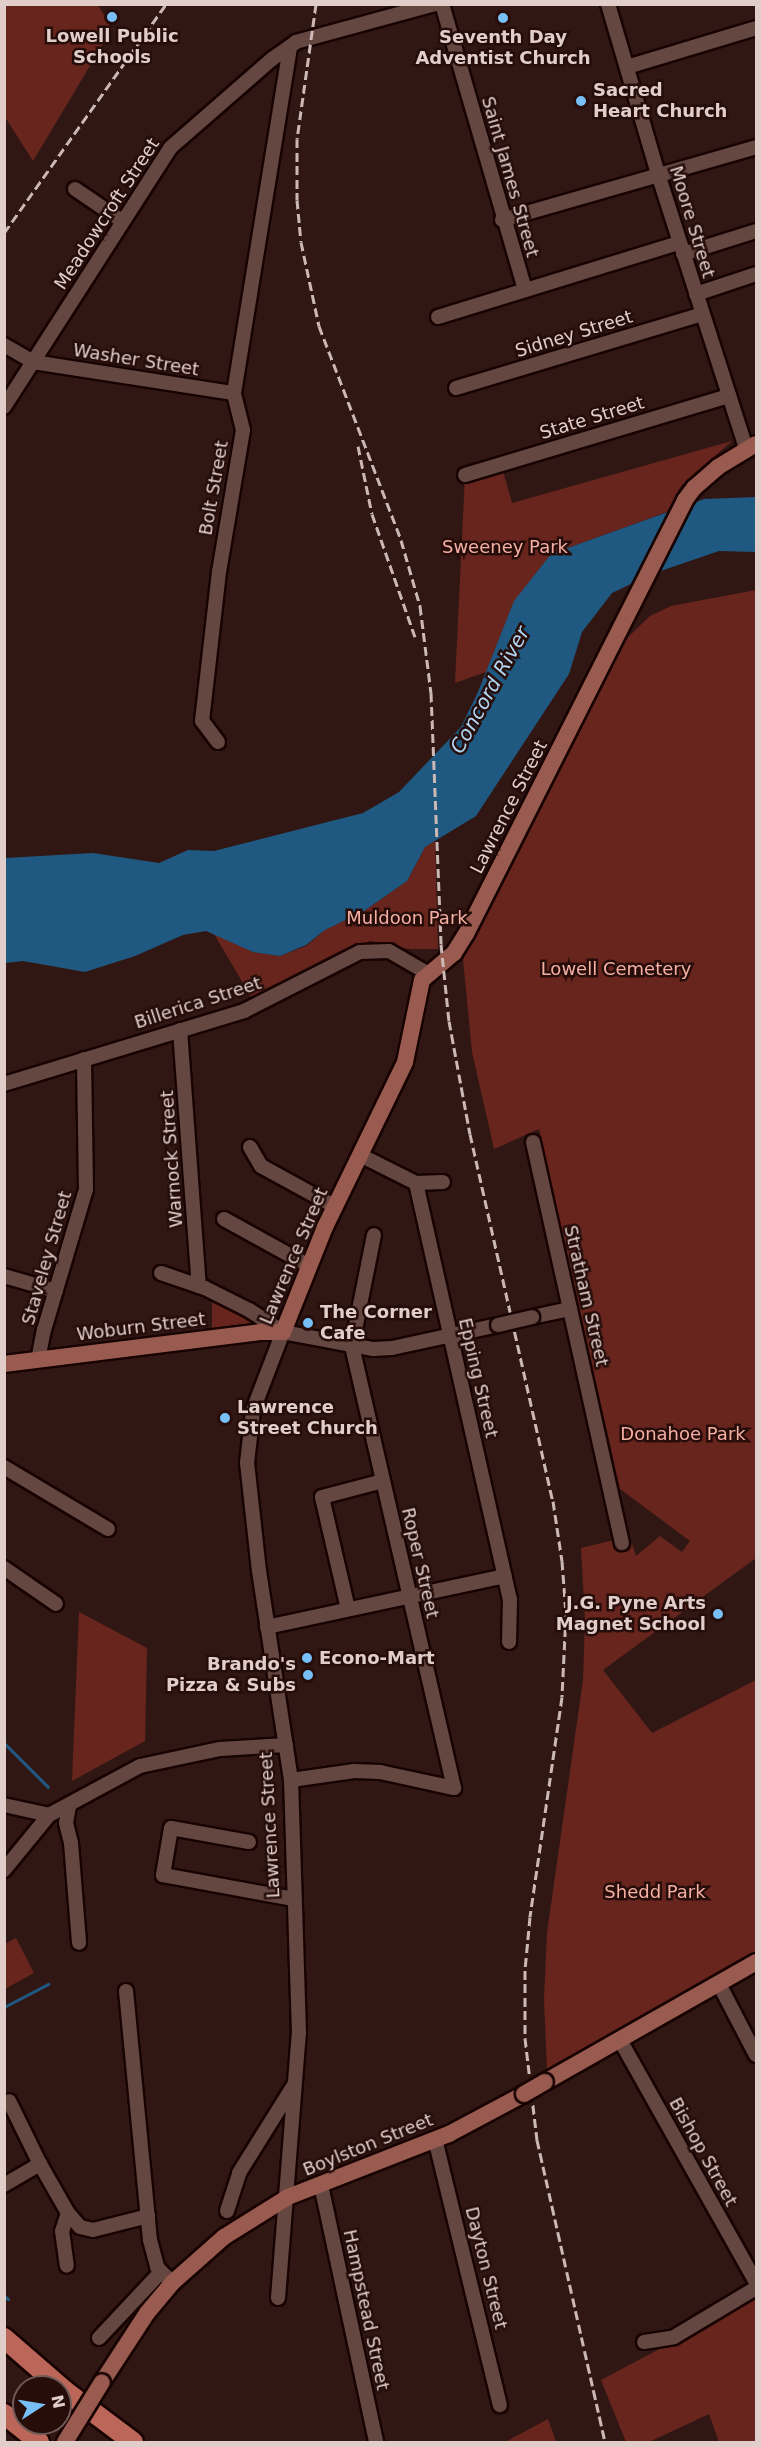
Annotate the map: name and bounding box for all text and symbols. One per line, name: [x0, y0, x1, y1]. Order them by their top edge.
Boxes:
marker: Lowell Public Schools: [105, 10, 119, 24]
marker: Seventh Day Adventist Church: [496, 11, 510, 25]
place label: Lowell Public Schools: [45, 26, 179, 68]
place label: Seventh Day Adventist Church: [415, 27, 591, 70]
place label: Sacred Heart Church: [593, 80, 727, 122]
street label: Saint James Street: [477, 94, 543, 260]
marker: Sacred Heart Church: [574, 94, 588, 108]
street label: Meadowcroft Street: [50, 134, 164, 294]
street label: Moore Street: [665, 163, 719, 281]
street label: Sidney Street: [513, 306, 635, 362]
street label: Washer Street: [71, 339, 201, 381]
street label: State Street: [537, 392, 647, 444]
street label: Bolt Street: [195, 439, 233, 537]
park label: Sweeney Park: [442, 536, 568, 558]
water label: Concord River: [445, 622, 535, 758]
street label: Lawrence Street: [466, 737, 552, 877]
park label: Muldoon Park: [346, 907, 468, 929]
park label: Lowell Cemetery: [541, 958, 691, 980]
street label: Billerica Street: [132, 972, 264, 1034]
street label: Warnock Street: [156, 1089, 188, 1229]
street label: Lawrence Street: [255, 1184, 333, 1328]
street label: Staveley Street: [18, 1189, 76, 1327]
street label: Stratham Street: [559, 1223, 613, 1369]
place label: The Corner Cafe: [320, 1302, 432, 1344]
street label: Woburn Street: [75, 1308, 207, 1346]
marker: The Corner Cafe: [301, 1316, 315, 1330]
street label: Epping Street: [454, 1316, 502, 1440]
place label: Lawrence Street Church: [237, 1397, 378, 1440]
marker: Lawrence Street Church: [218, 1411, 232, 1425]
park label: Donahoe Park: [620, 1423, 746, 1445]
street label: Roper Street: [397, 1506, 443, 1620]
place label: J.G. Pyne Arts Magnet School: [556, 1593, 706, 1636]
marker: J.G. Pyne Arts Magnet School: [711, 1607, 725, 1621]
place label: Econo-Mart: [319, 1647, 435, 1669]
marker: Econo-Mart: [300, 1651, 314, 1665]
place label: Brando's Pizza & Subs: [166, 1654, 296, 1696]
marker: Brando's Pizza & Subs: [301, 1668, 315, 1682]
street label: Lawrence Street: [255, 1751, 285, 1899]
park label: Shedd Park: [604, 1881, 706, 1903]
street label: Bishop Street: [664, 2094, 742, 2210]
street label: Boylston Street: [300, 2109, 436, 2181]
street label: Dayton Street: [460, 2205, 512, 2331]
street label: Hampstead Street: [338, 2228, 394, 2392]
north arrow: [12, 2375, 72, 2435]
text: N: [47, 2393, 69, 2410]

